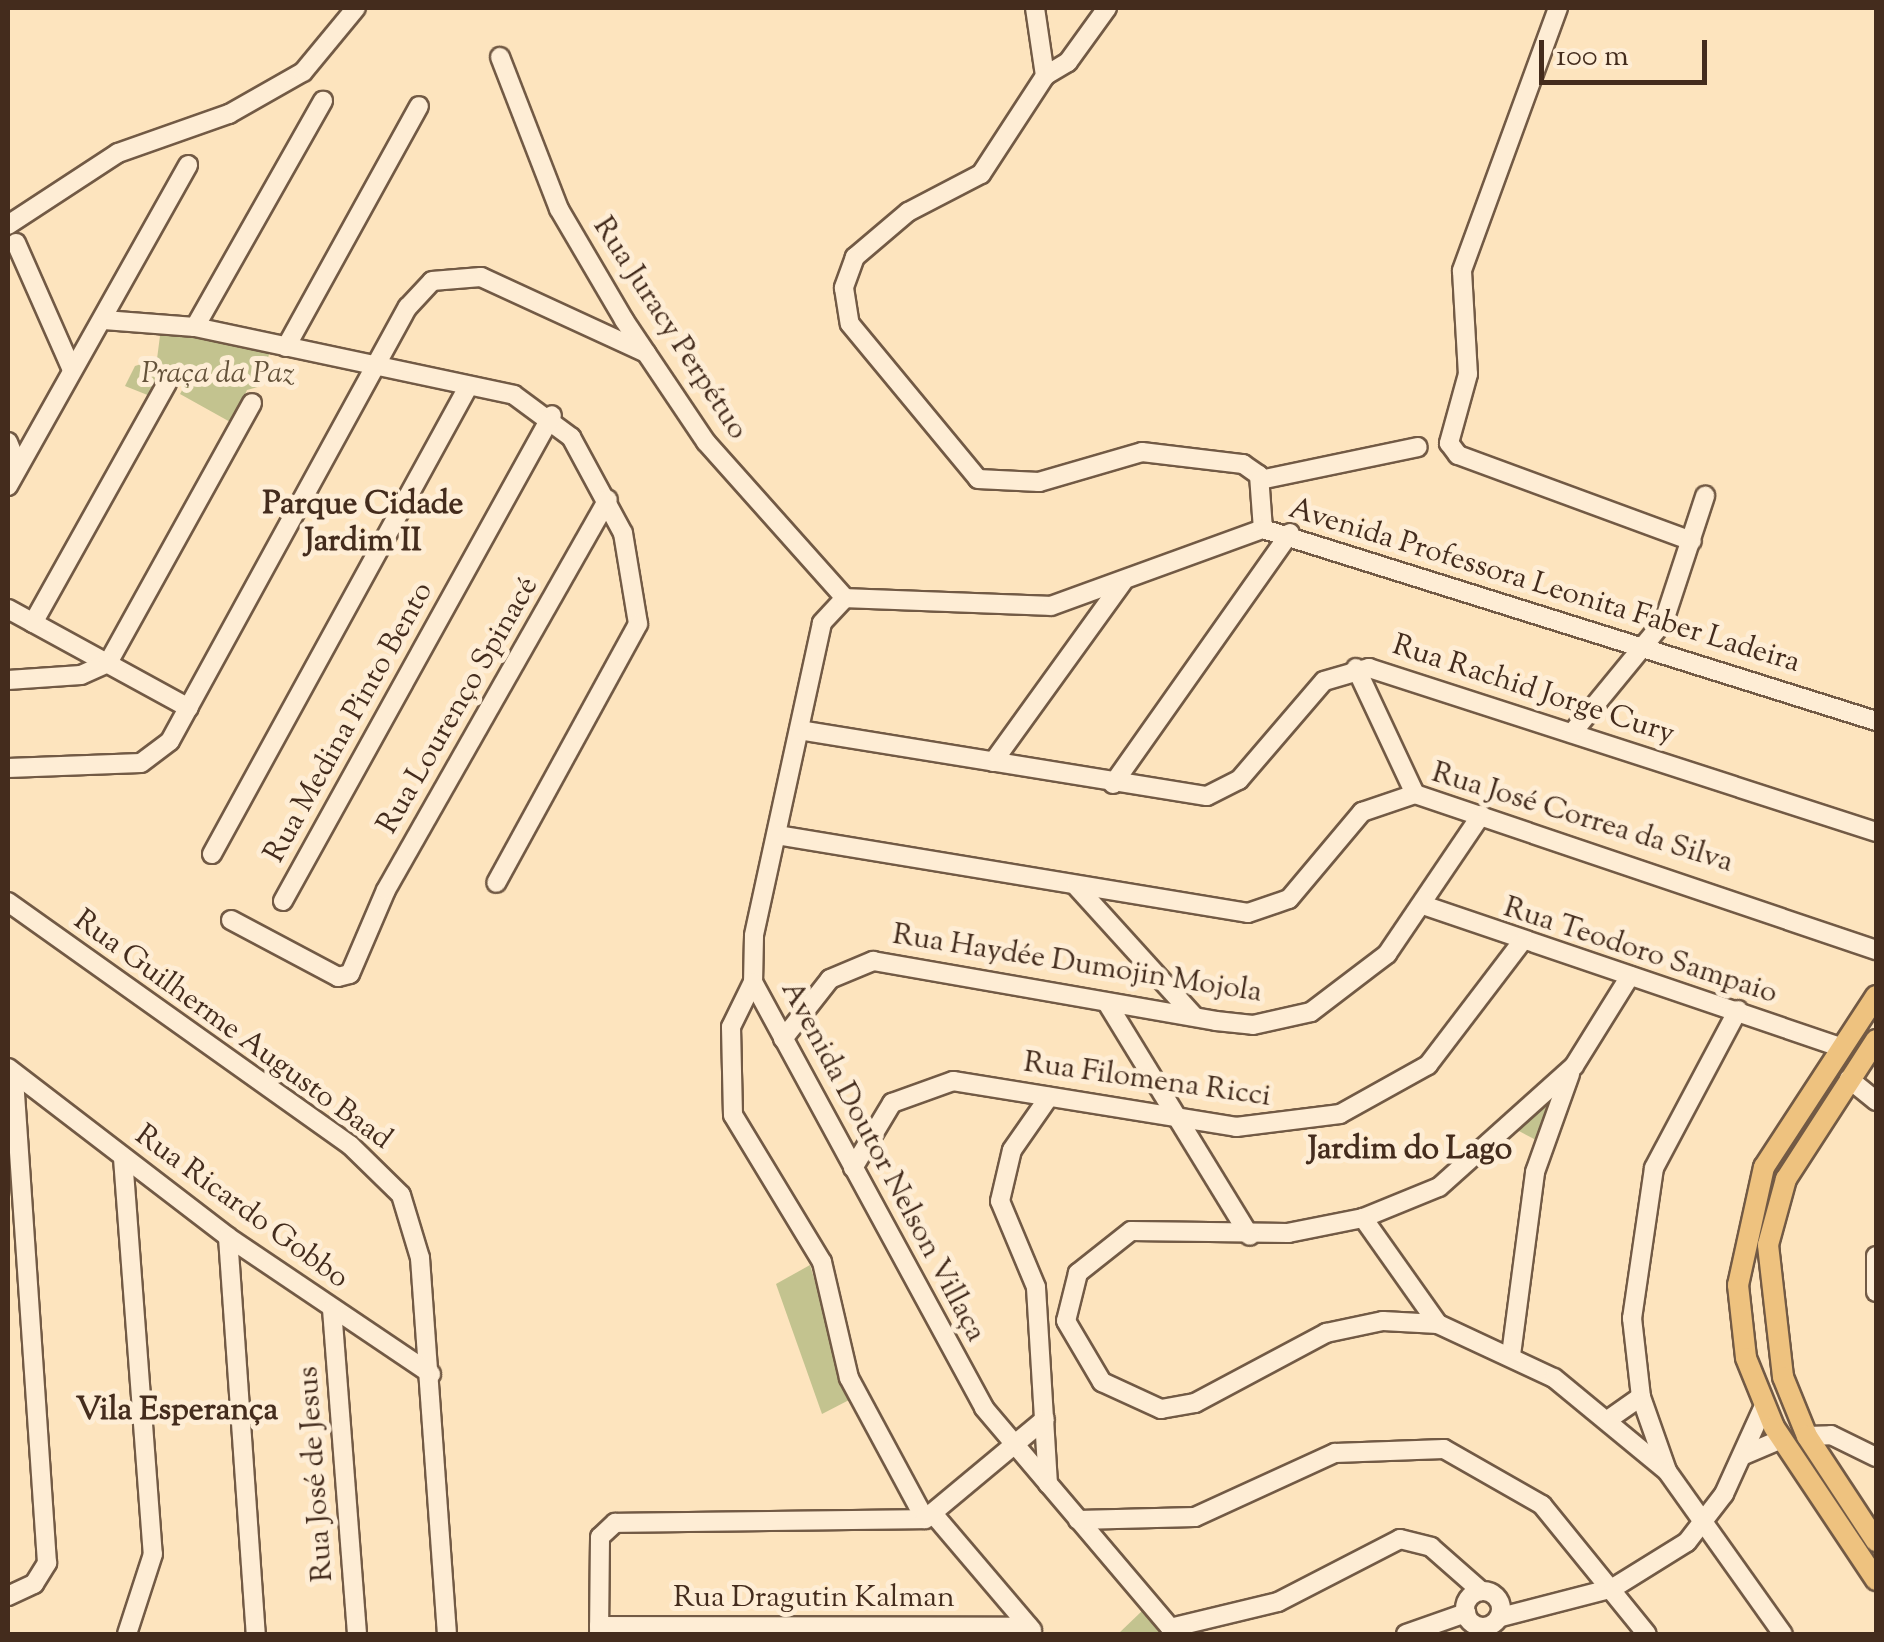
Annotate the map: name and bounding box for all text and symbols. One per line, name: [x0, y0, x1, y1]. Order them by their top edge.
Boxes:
scale bar: [1544, 20, 1712, 82]
text: 100 m: [1556, 36, 1629, 79]
street label: Rua Juracy Perpétuo: [584, 211, 754, 447]
park label: Praça da Paz: [141, 357, 295, 393]
district label: Parque Cidade Jardim II: [263, 487, 463, 562]
street label: Avenida Professora Leonita Faber Ladeira: [1284, 492, 1804, 682]
street label: Rua Lourenço Spinacé: [371, 571, 547, 841]
street label: Rua Medina Pinto Bento: [258, 576, 442, 870]
street label: Rua Rachid Jorge Cury: [1387, 628, 1679, 754]
street label: Rua José Correa da Silva: [1427, 756, 1737, 882]
street label: Rua Teodoro Sampaio: [1499, 891, 1781, 1013]
street label: Rua Guilherme Augusto Baad: [66, 903, 398, 1159]
street label: Rua Haydée Dumojin Mojola: [890, 918, 1264, 1012]
street label: Avenida Doutor Nelson Villaça: [771, 976, 993, 1348]
street label: Rua Filomena Ricci: [1021, 1046, 1273, 1116]
street label: Rua Ricardo Gobbo: [127, 1118, 355, 1298]
district label: Jardim do Lago: [1308, 1131, 1512, 1169]
street label: Rua José de Jesus: [292, 1365, 342, 1583]
district label: Vila Esperança: [76, 1392, 278, 1430]
street label: Rua Dragutin Kalman: [673, 1581, 955, 1617]

